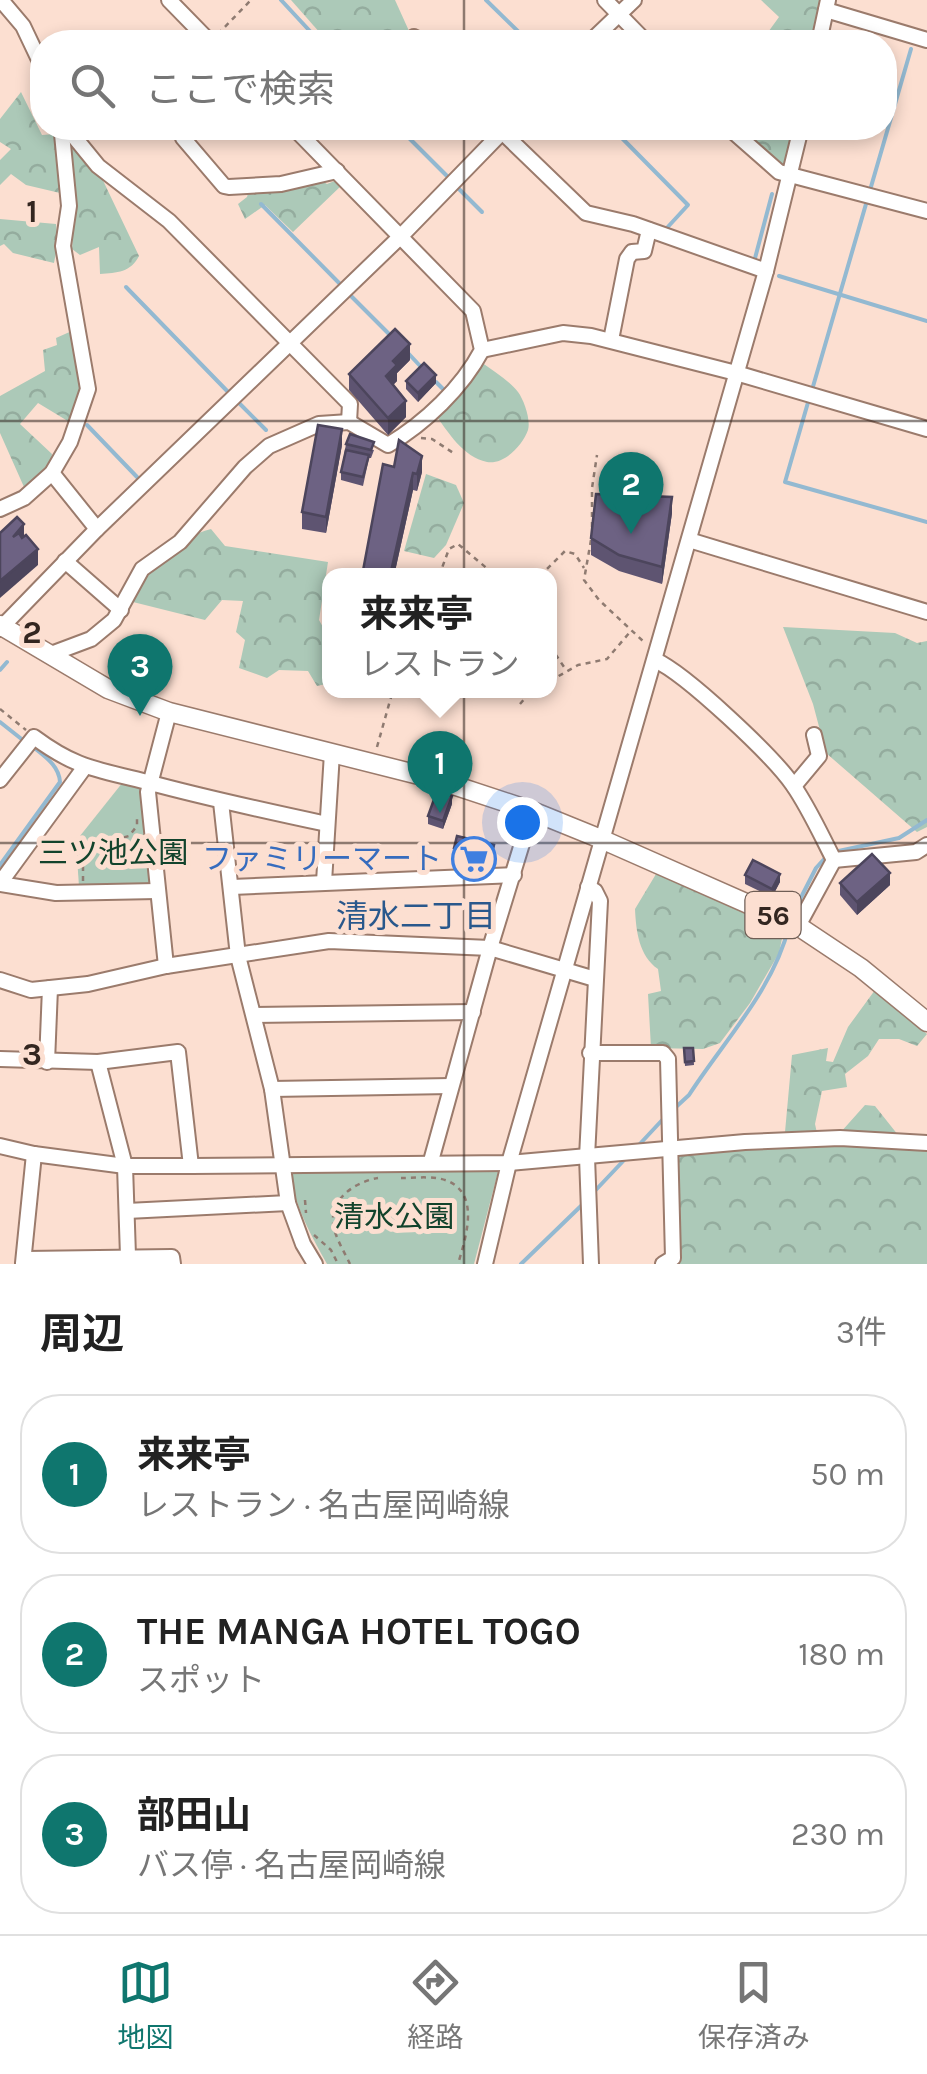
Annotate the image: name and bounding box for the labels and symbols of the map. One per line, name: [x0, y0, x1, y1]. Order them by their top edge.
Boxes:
text: 1: [26, 193, 38, 230]
pin: 2: [598, 452, 664, 534]
text: 2: [22, 614, 42, 651]
pin: 3: [108, 634, 172, 716]
pin: 1: [408, 730, 472, 813]
your location: [497, 797, 548, 848]
park label: 三ツ池公園: [38, 835, 188, 871]
supermarket icon: ファミリーマート: [451, 836, 497, 882]
place label: ファミリーマート: [202, 841, 442, 877]
road number: 56: [746, 892, 800, 938]
district label: 清水二丁目: [336, 898, 496, 935]
text: 3: [22, 1036, 42, 1073]
park label: 清水公園: [334, 1199, 454, 1235]

